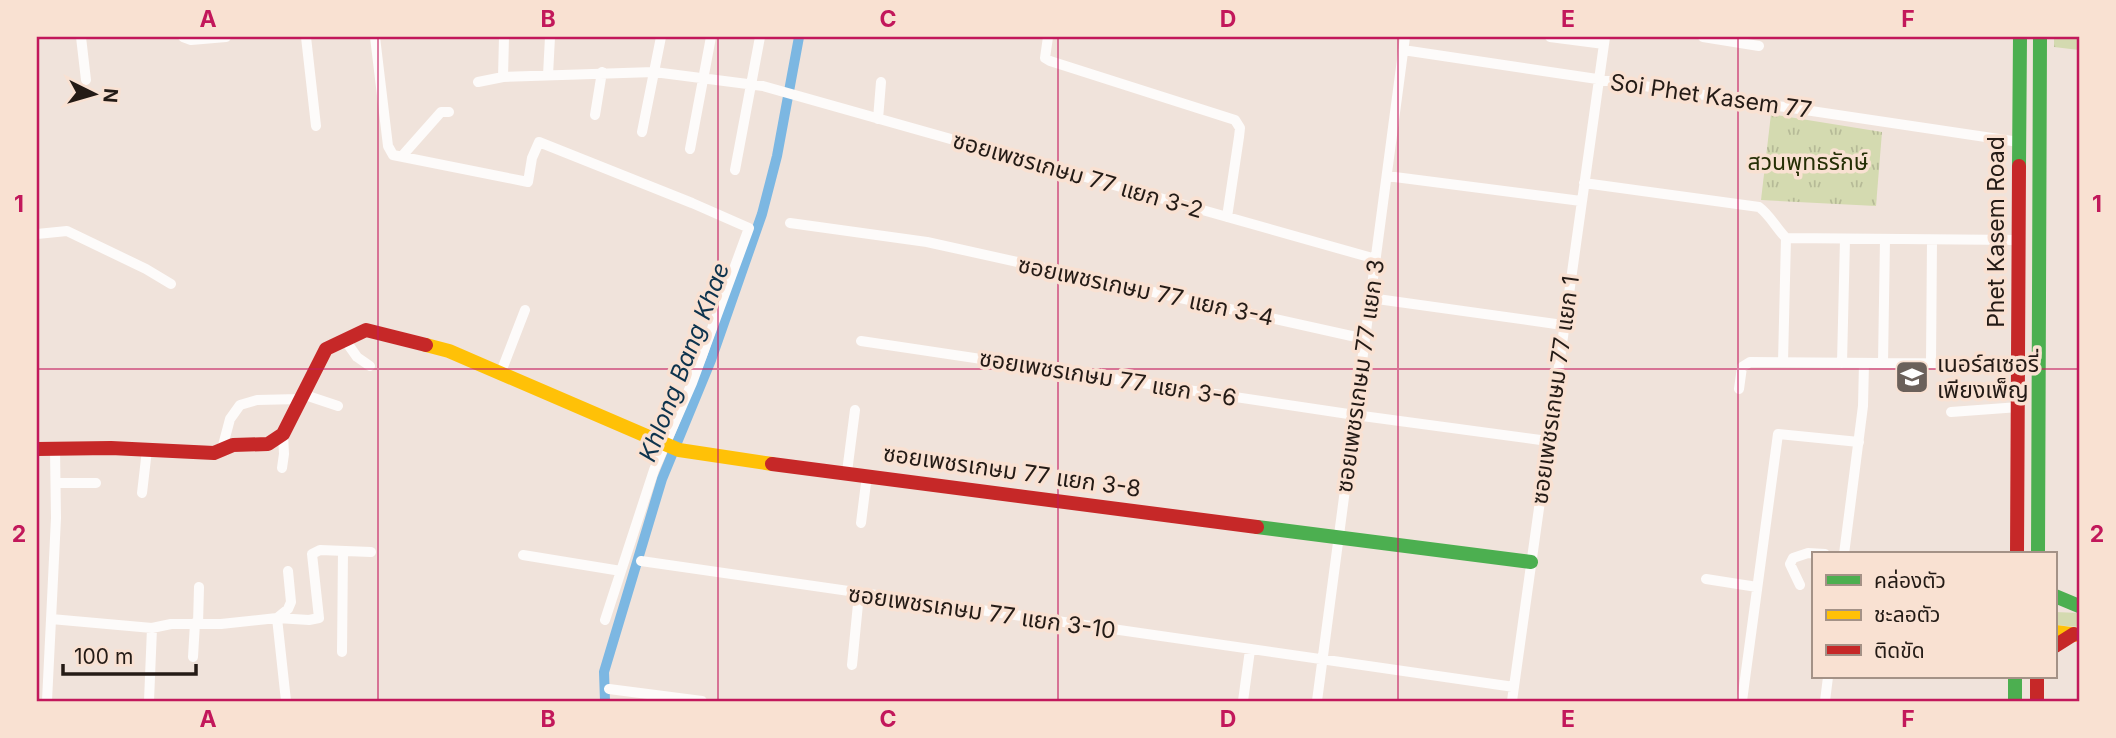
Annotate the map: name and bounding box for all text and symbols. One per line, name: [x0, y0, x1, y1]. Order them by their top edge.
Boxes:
text: A: [199, 5, 217, 33]
text: B: [540, 5, 556, 33]
text: C: [879, 5, 897, 33]
text: D: [1220, 5, 1236, 33]
text: E: [1561, 5, 1575, 33]
text: F: [1901, 5, 1915, 33]
north arrow: [60, 60, 130, 130]
street label: Soi Phet Kasem 77: [1608, 68, 1814, 124]
text: N: [98, 87, 123, 104]
street label: ซอยเพชรเกษม 77 แยก 3-2: [950, 126, 1206, 224]
street label: Phet Kasem Road: [1982, 136, 2010, 328]
park label: สวนพุทธรักษ์: [1748, 148, 1868, 176]
text: 1: [14, 190, 24, 218]
text: 1: [2092, 190, 2102, 218]
street label: ซอยเพชรเกษม 77 แยก 3-4: [1016, 250, 1276, 332]
water label: Khlong Bang Khae: [633, 258, 735, 466]
street label: ซอยเพชรเกษม 77 แยก 3: [1330, 258, 1390, 494]
street label: ซอยเพชรเกษม 77 แยก 1: [1525, 274, 1585, 506]
street label: ซอยเพชรเกษม 77 แยก 3-6: [977, 344, 1239, 412]
place label: เนอร์สเซอรี่ เพียงเพ็ญ: [1937, 348, 2039, 404]
school or university icon: เนอร์สเซอรี่ เพียงเพ็ญ: [1893, 358, 1931, 396]
street label: ซอยเพชรเกษม 77 แยก 3-8: [881, 439, 1143, 503]
text: 2: [12, 520, 26, 548]
text: 2: [2090, 520, 2104, 548]
legend: [1812, 552, 2056, 678]
text: คล่องตัว: [1874, 568, 1946, 593]
street label: ซอยเพชรเกษม 77 แยก 3-10: [847, 579, 1117, 645]
text: ชะลอตัว: [1874, 602, 1940, 627]
scale bar: [63, 633, 196, 677]
text: ติดขัด: [1874, 638, 1925, 663]
text: 100 m: [74, 644, 133, 669]
text: A: [199, 705, 217, 733]
text: B: [540, 705, 556, 733]
text: C: [879, 705, 897, 733]
text: D: [1220, 705, 1236, 733]
text: E: [1561, 705, 1575, 733]
text: F: [1901, 705, 1915, 733]

